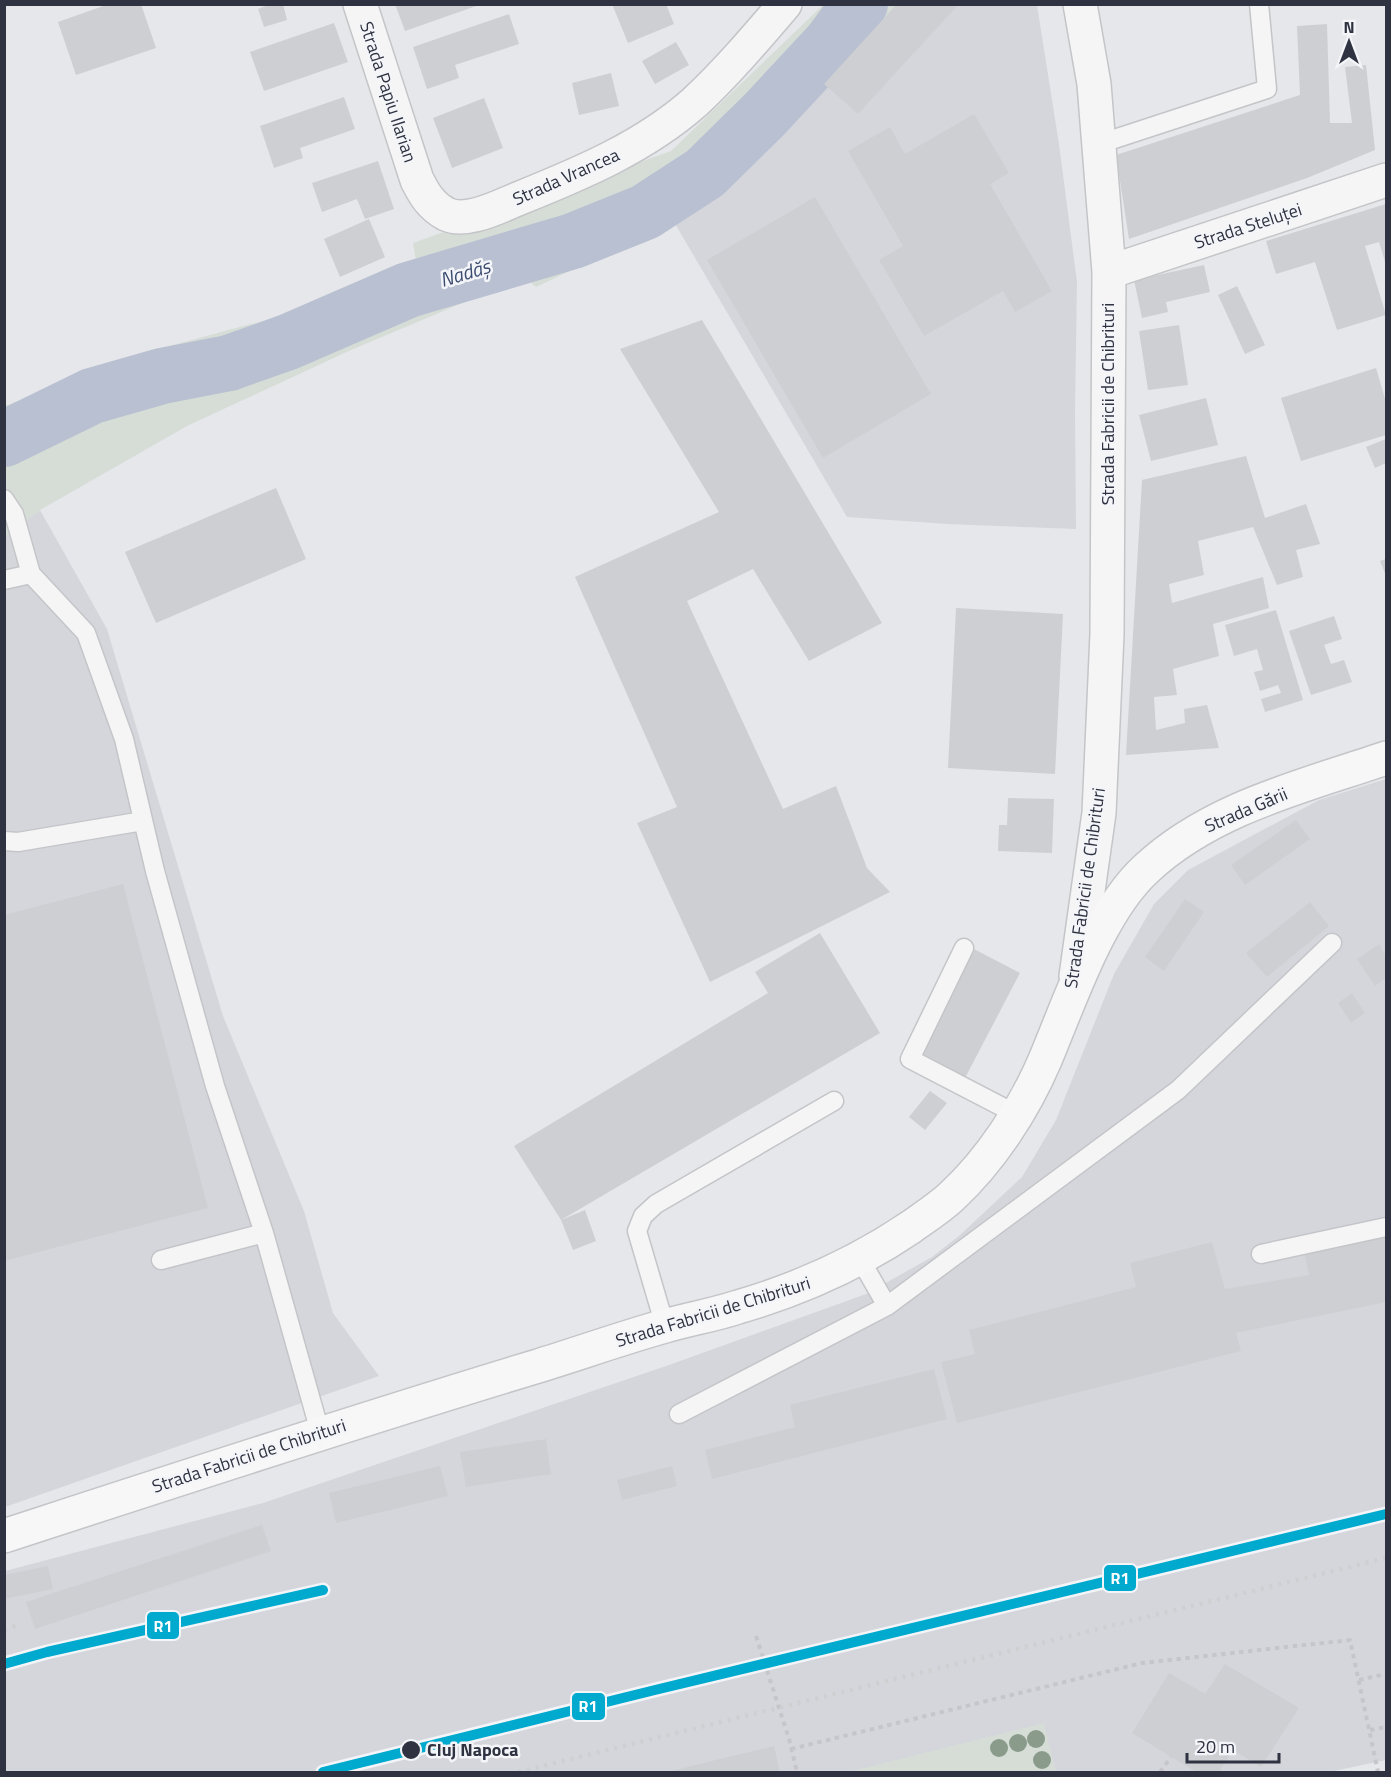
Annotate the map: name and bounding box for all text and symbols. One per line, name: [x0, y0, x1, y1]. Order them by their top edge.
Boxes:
north arrow: [1319, 12, 1379, 72]
text: N: [1343, 15, 1355, 39]
street label: Strada Papiu Ilarian: [353, 18, 424, 166]
street label: Strada Vrancea: [508, 141, 624, 212]
street label: Strada Steluței: [1191, 195, 1305, 256]
water label: Nadăș: [436, 250, 495, 295]
street label: Strada Fabricii de Chibrituri: [1094, 303, 1121, 505]
street label: Strada Gării: [1200, 780, 1292, 839]
street label: Strada Fabricii de Chibrituri: [1057, 786, 1112, 990]
street label: Strada Fabricii de Chibrituri: [612, 1269, 814, 1354]
street label: Strada Fabricii de Chibrituri: [148, 1411, 349, 1500]
line badge: R1: [1103, 1564, 1137, 1592]
text: R1: [1111, 1566, 1129, 1590]
line badge: R1: [146, 1611, 180, 1640]
text: R1: [154, 1614, 172, 1638]
line badge: R1: [571, 1692, 606, 1721]
text: R1: [579, 1694, 597, 1718]
scale bar: [1187, 1726, 1278, 1764]
text: 20 m: [1196, 1733, 1235, 1760]
place label: Cluj Napoca: [427, 1736, 518, 1763]
marker: Cluj Napoca: [400, 1739, 422, 1761]

